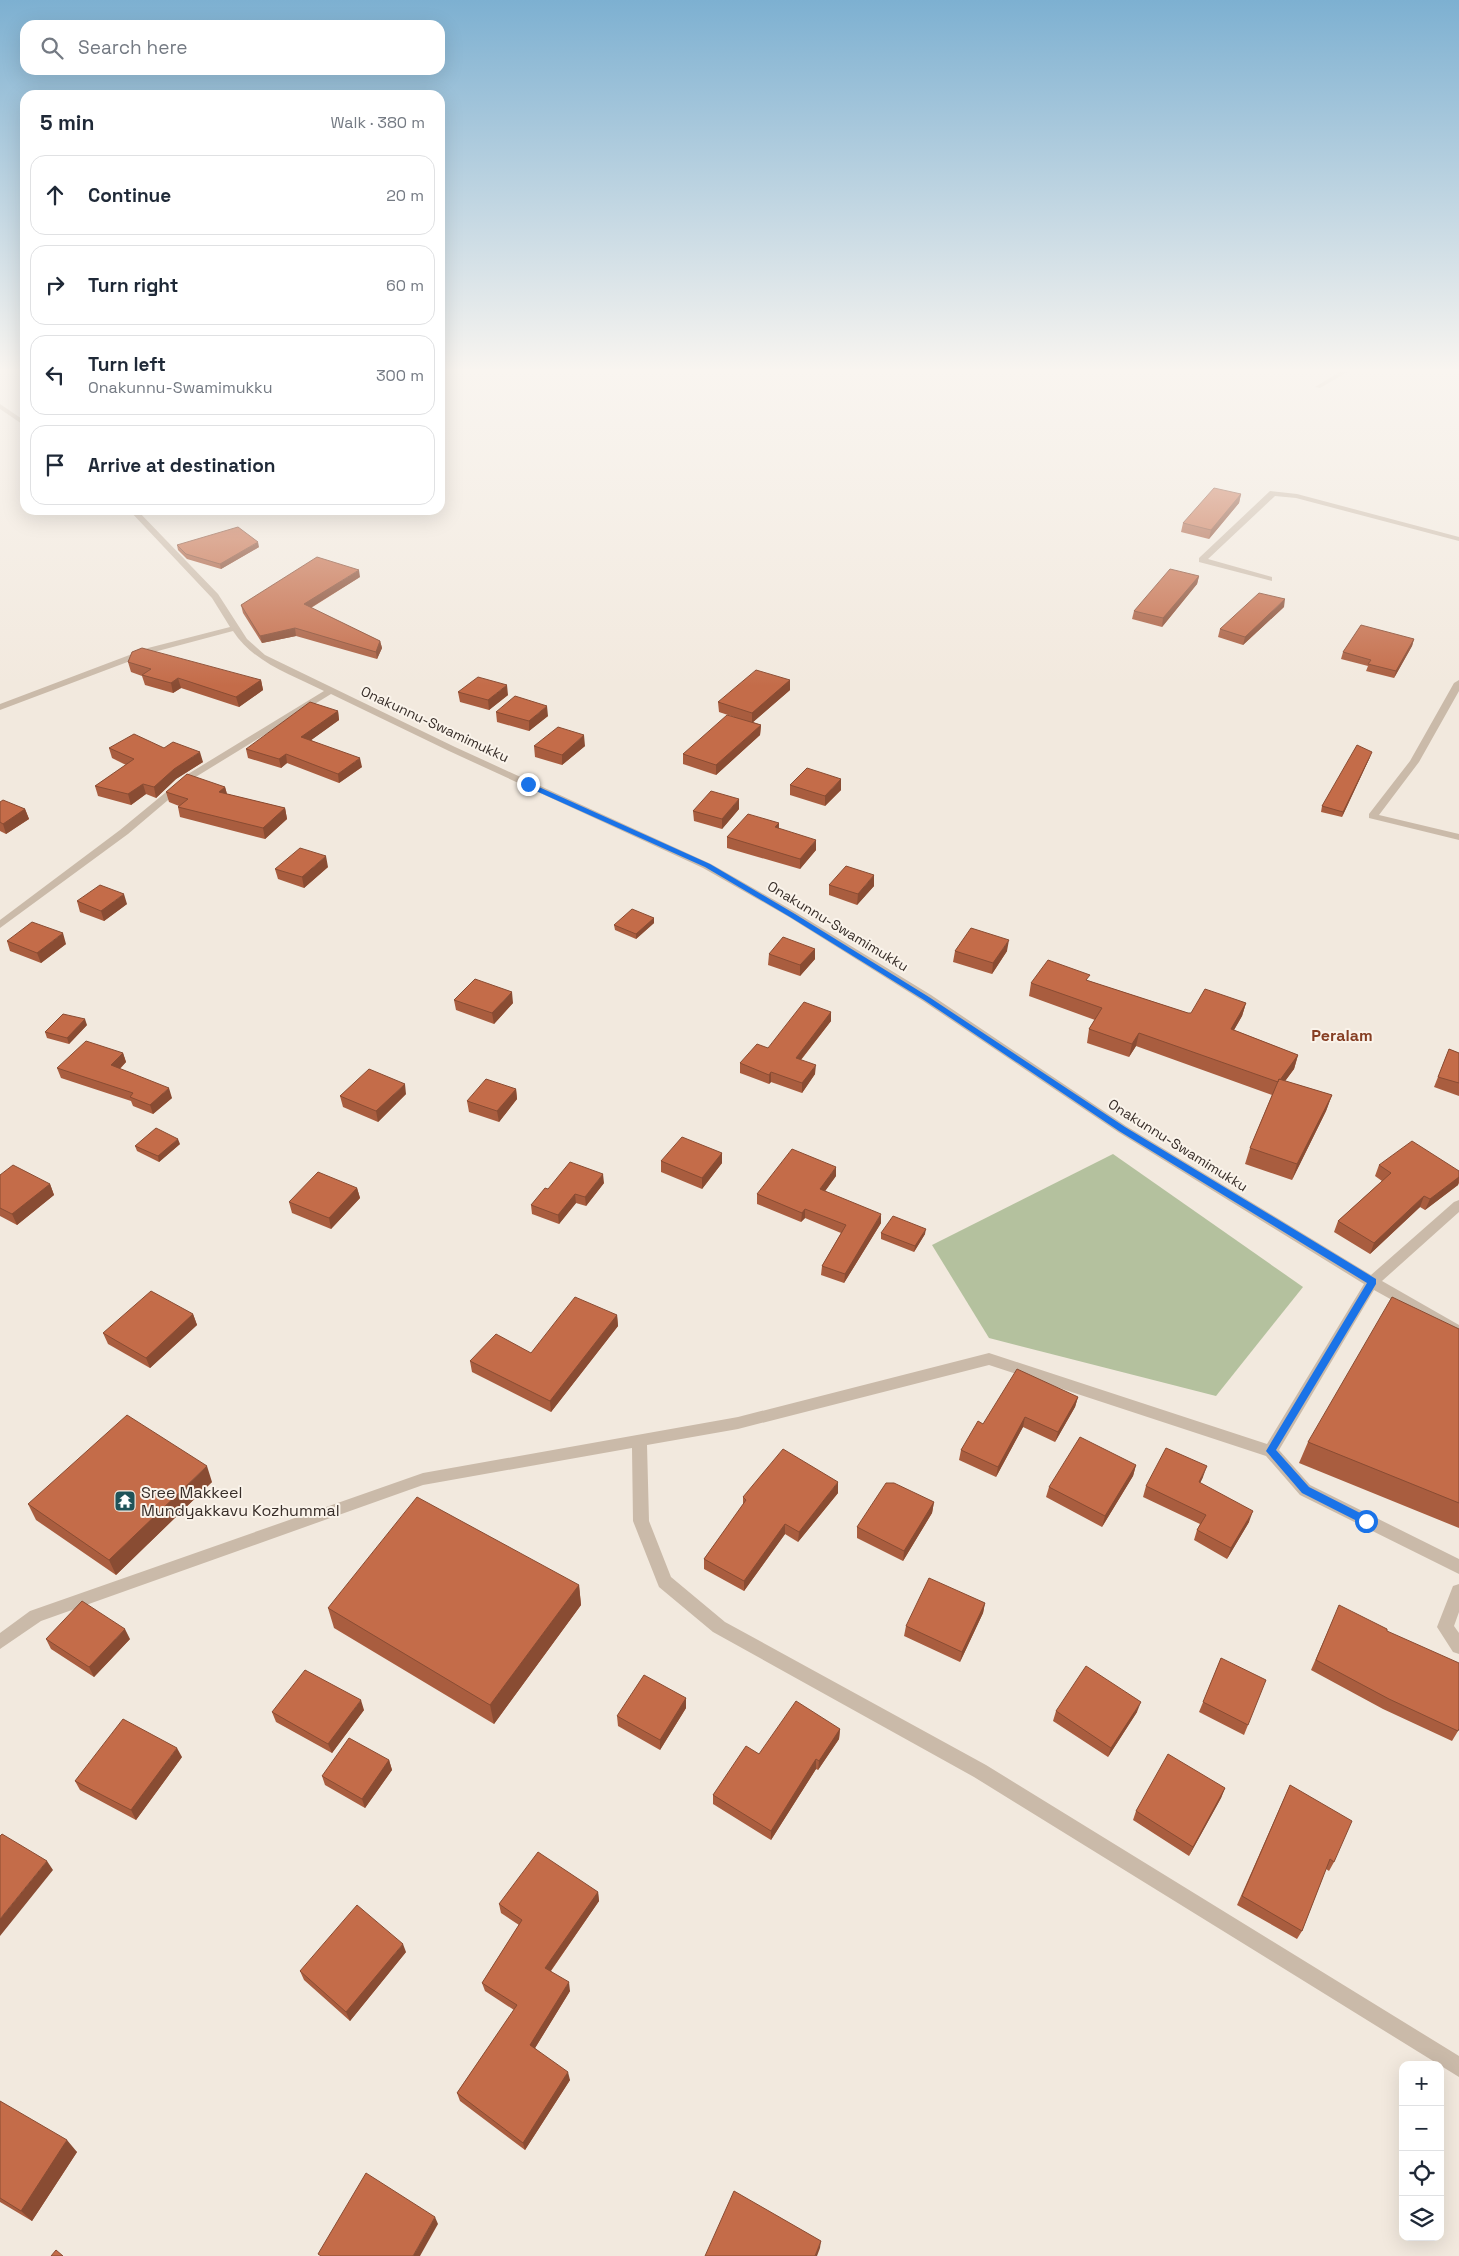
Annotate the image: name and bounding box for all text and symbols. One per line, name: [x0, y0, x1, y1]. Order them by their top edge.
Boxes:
search box: [20, 20, 445, 75]
icon: search: [38, 34, 66, 62]
text: Search here: [78, 35, 188, 60]
text: 5 min: [40, 109, 94, 136]
text: Walk · 380 m: [330, 112, 425, 133]
icon: ahead: [41, 181, 69, 209]
text: Continue: [88, 183, 171, 208]
text: 20 m: [386, 185, 424, 206]
icon: right: [41, 271, 69, 299]
text: Turn right: [88, 273, 178, 298]
text: 60 m: [386, 275, 424, 296]
text: Turn left: [88, 352, 166, 377]
icon: left: [41, 361, 69, 389]
text: 300 m: [376, 365, 424, 386]
text: Onakunnu-Swamimukku: [88, 377, 272, 398]
icon: arrive: [41, 451, 69, 479]
text: Arrive at destination: [88, 453, 276, 478]
street label: Onakunnu-Swamimukku: [358, 682, 512, 766]
route end: [517, 773, 540, 796]
street label: Onakunnu-Swamimukku: [764, 877, 912, 975]
district label: Peralam: [1311, 1025, 1373, 1046]
street label: Onakunnu-Swamimukku: [1105, 1095, 1251, 1195]
place label: Sree Makkeel Mundyakkavu Kozhummal: [141, 1482, 340, 1521]
temple icon: Sree Makkeel Mundyakkavu Kozhummal: [113, 1489, 137, 1513]
route start: [1355, 1510, 1378, 1533]
map controls: [1399, 2061, 1444, 2241]
button: +: [1399, 2061, 1444, 2106]
button: −: [1399, 2106, 1444, 2151]
button: locate: [1399, 2151, 1444, 2196]
button: layers: [1399, 2196, 1444, 2241]

